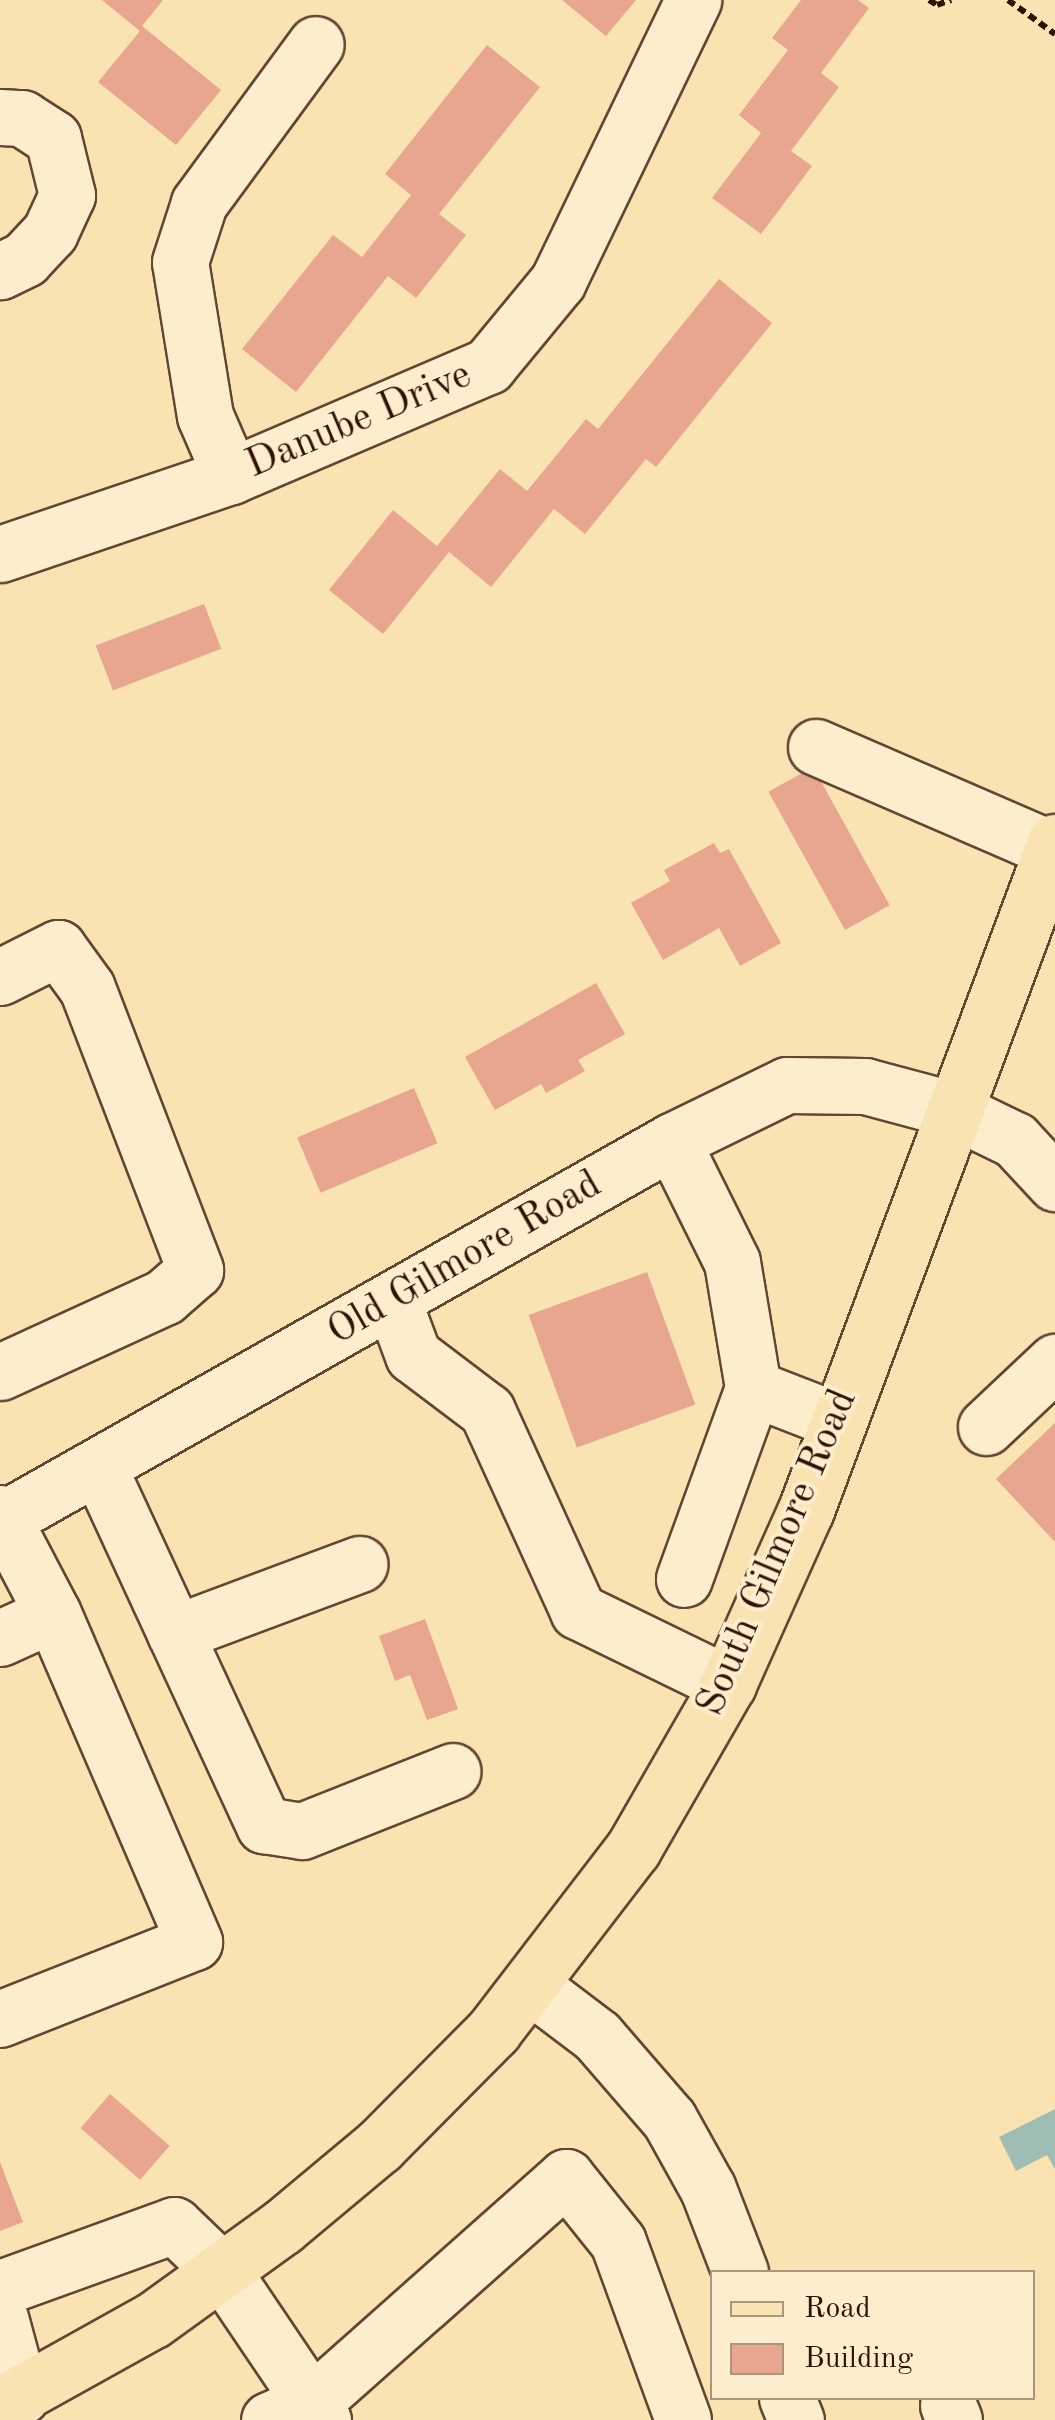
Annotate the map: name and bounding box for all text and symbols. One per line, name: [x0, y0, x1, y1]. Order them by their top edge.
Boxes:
street label: Danube Drive: [239, 352, 479, 490]
street label: Old Gilmore Road: [320, 1161, 610, 1357]
street label: South Gilmore Road: [688, 1382, 868, 1724]
legend: [710, 2270, 1035, 2400]
text: Road: [804, 2294, 871, 2324]
text: Building: [804, 2344, 913, 2374]

